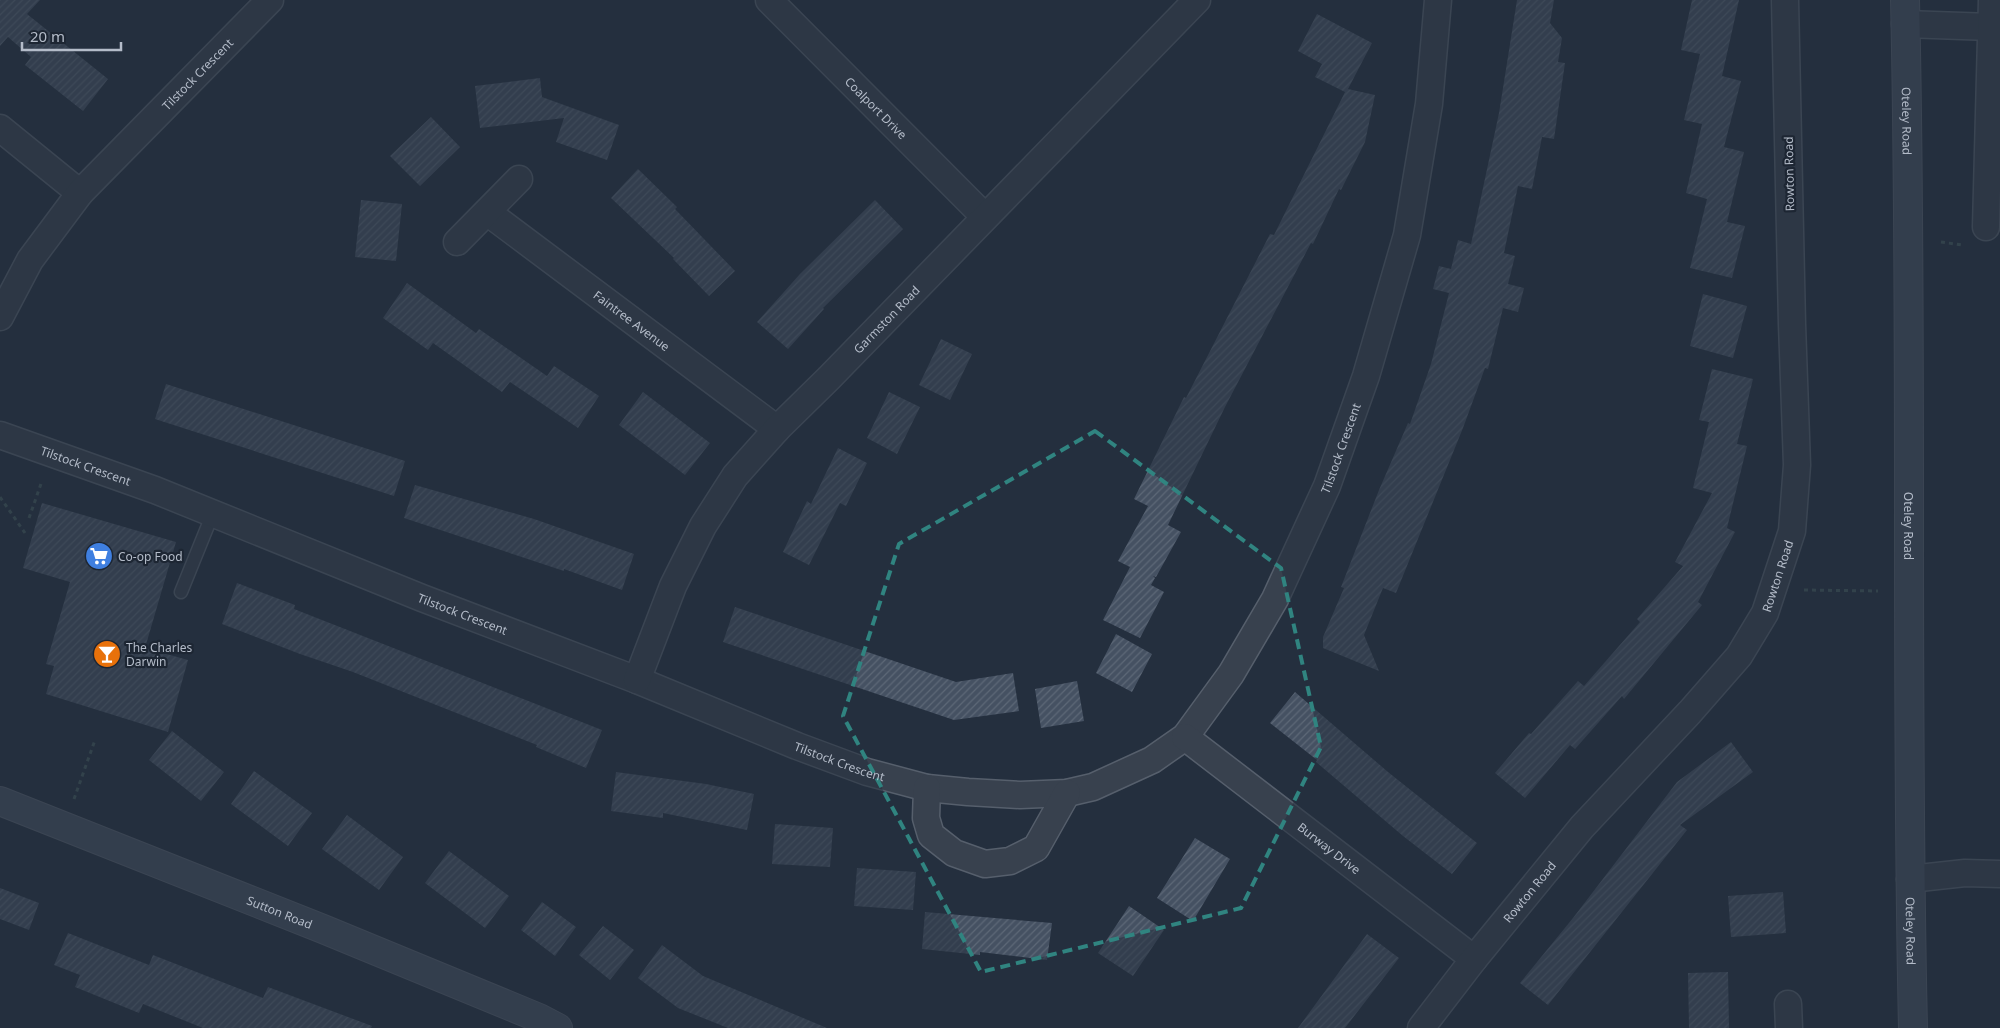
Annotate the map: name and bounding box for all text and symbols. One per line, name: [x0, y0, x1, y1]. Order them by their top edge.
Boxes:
scale bar: [22, 20, 121, 52]
text: 20 m: [30, 26, 65, 46]
street label: Tilstock Crescent: [158, 34, 237, 114]
street label: Coalport Drive: [841, 73, 911, 143]
street label: Oteley Road: [1898, 87, 1916, 155]
street label: Rowton Road: [1780, 136, 1798, 212]
street label: Garmston Road: [849, 282, 923, 357]
street label: Faintree Avenue: [590, 286, 674, 355]
street label: Tilstock Crescent: [1316, 400, 1364, 496]
street label: Tilstock Crescent: [38, 442, 134, 490]
street label: Oteley Road: [1900, 492, 1918, 560]
street label: Rowton Road: [1757, 538, 1797, 614]
supermarket icon: Co-op Food: [84, 541, 114, 571]
place label: Co-op Food: [118, 548, 183, 565]
street label: Tilstock Crescent: [415, 589, 511, 639]
bar icon: The Charles Darwin: [92, 639, 122, 669]
place label: The Charles Darwin: [126, 639, 193, 670]
street label: Tilstock Crescent: [792, 737, 887, 785]
street label: Burway Drive: [1294, 818, 1365, 878]
street label: Rowton Road: [1499, 857, 1559, 926]
street label: Sutton Road: [244, 891, 315, 933]
street label: Oteley Road: [1902, 897, 1920, 965]

